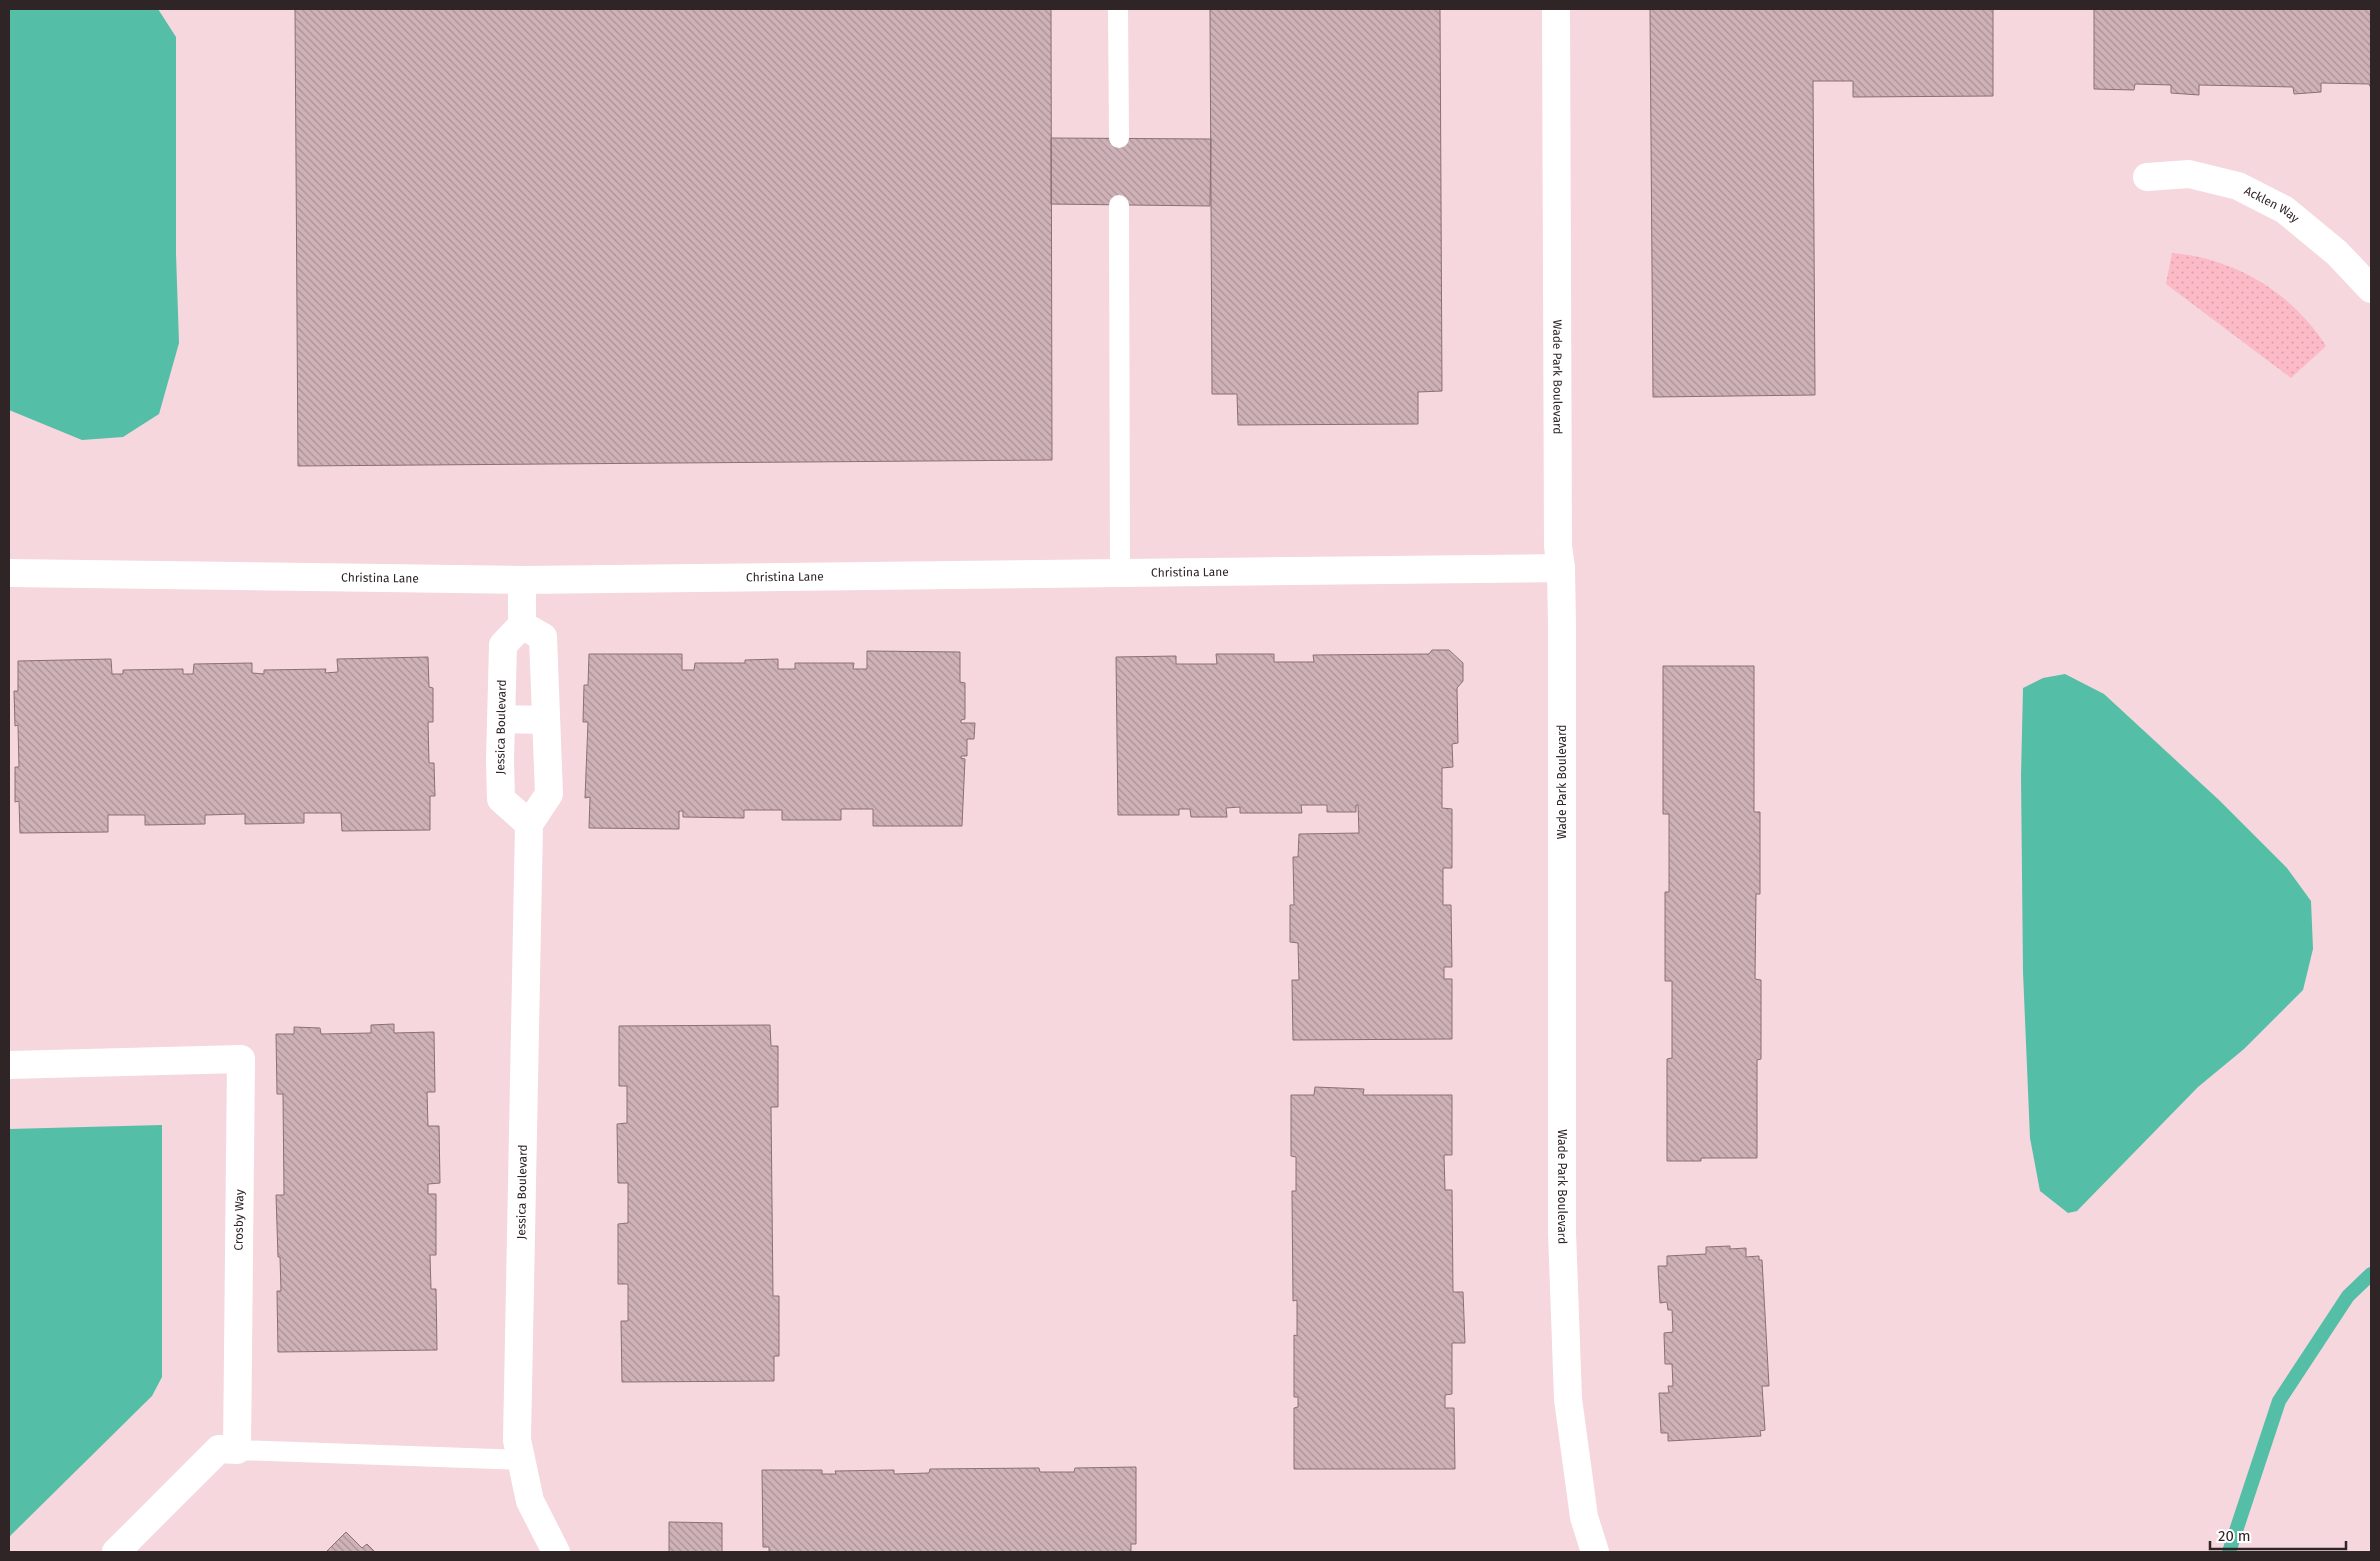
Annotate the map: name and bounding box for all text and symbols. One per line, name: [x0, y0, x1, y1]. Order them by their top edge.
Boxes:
street label: Acklen Way: [2242, 183, 2302, 226]
street label: Wade Park Boulevard: [1550, 320, 1565, 434]
street label: Christina Lane: [1151, 565, 1229, 580]
street label: Christina Lane: [746, 570, 824, 584]
street label: Christina Lane: [341, 571, 419, 586]
street label: Jessica Boulevard: [493, 679, 509, 775]
street label: Wade Park Boulevard: [1555, 725, 1569, 839]
street label: Wade Park Boulevard: [1555, 1129, 1569, 1244]
street label: Jessica Boulevard: [514, 1144, 530, 1240]
street label: Crosby Way: [231, 1189, 247, 1251]
scale bar: [2210, 1518, 2346, 1550]
text: 20 m: [2218, 1527, 2251, 1545]

